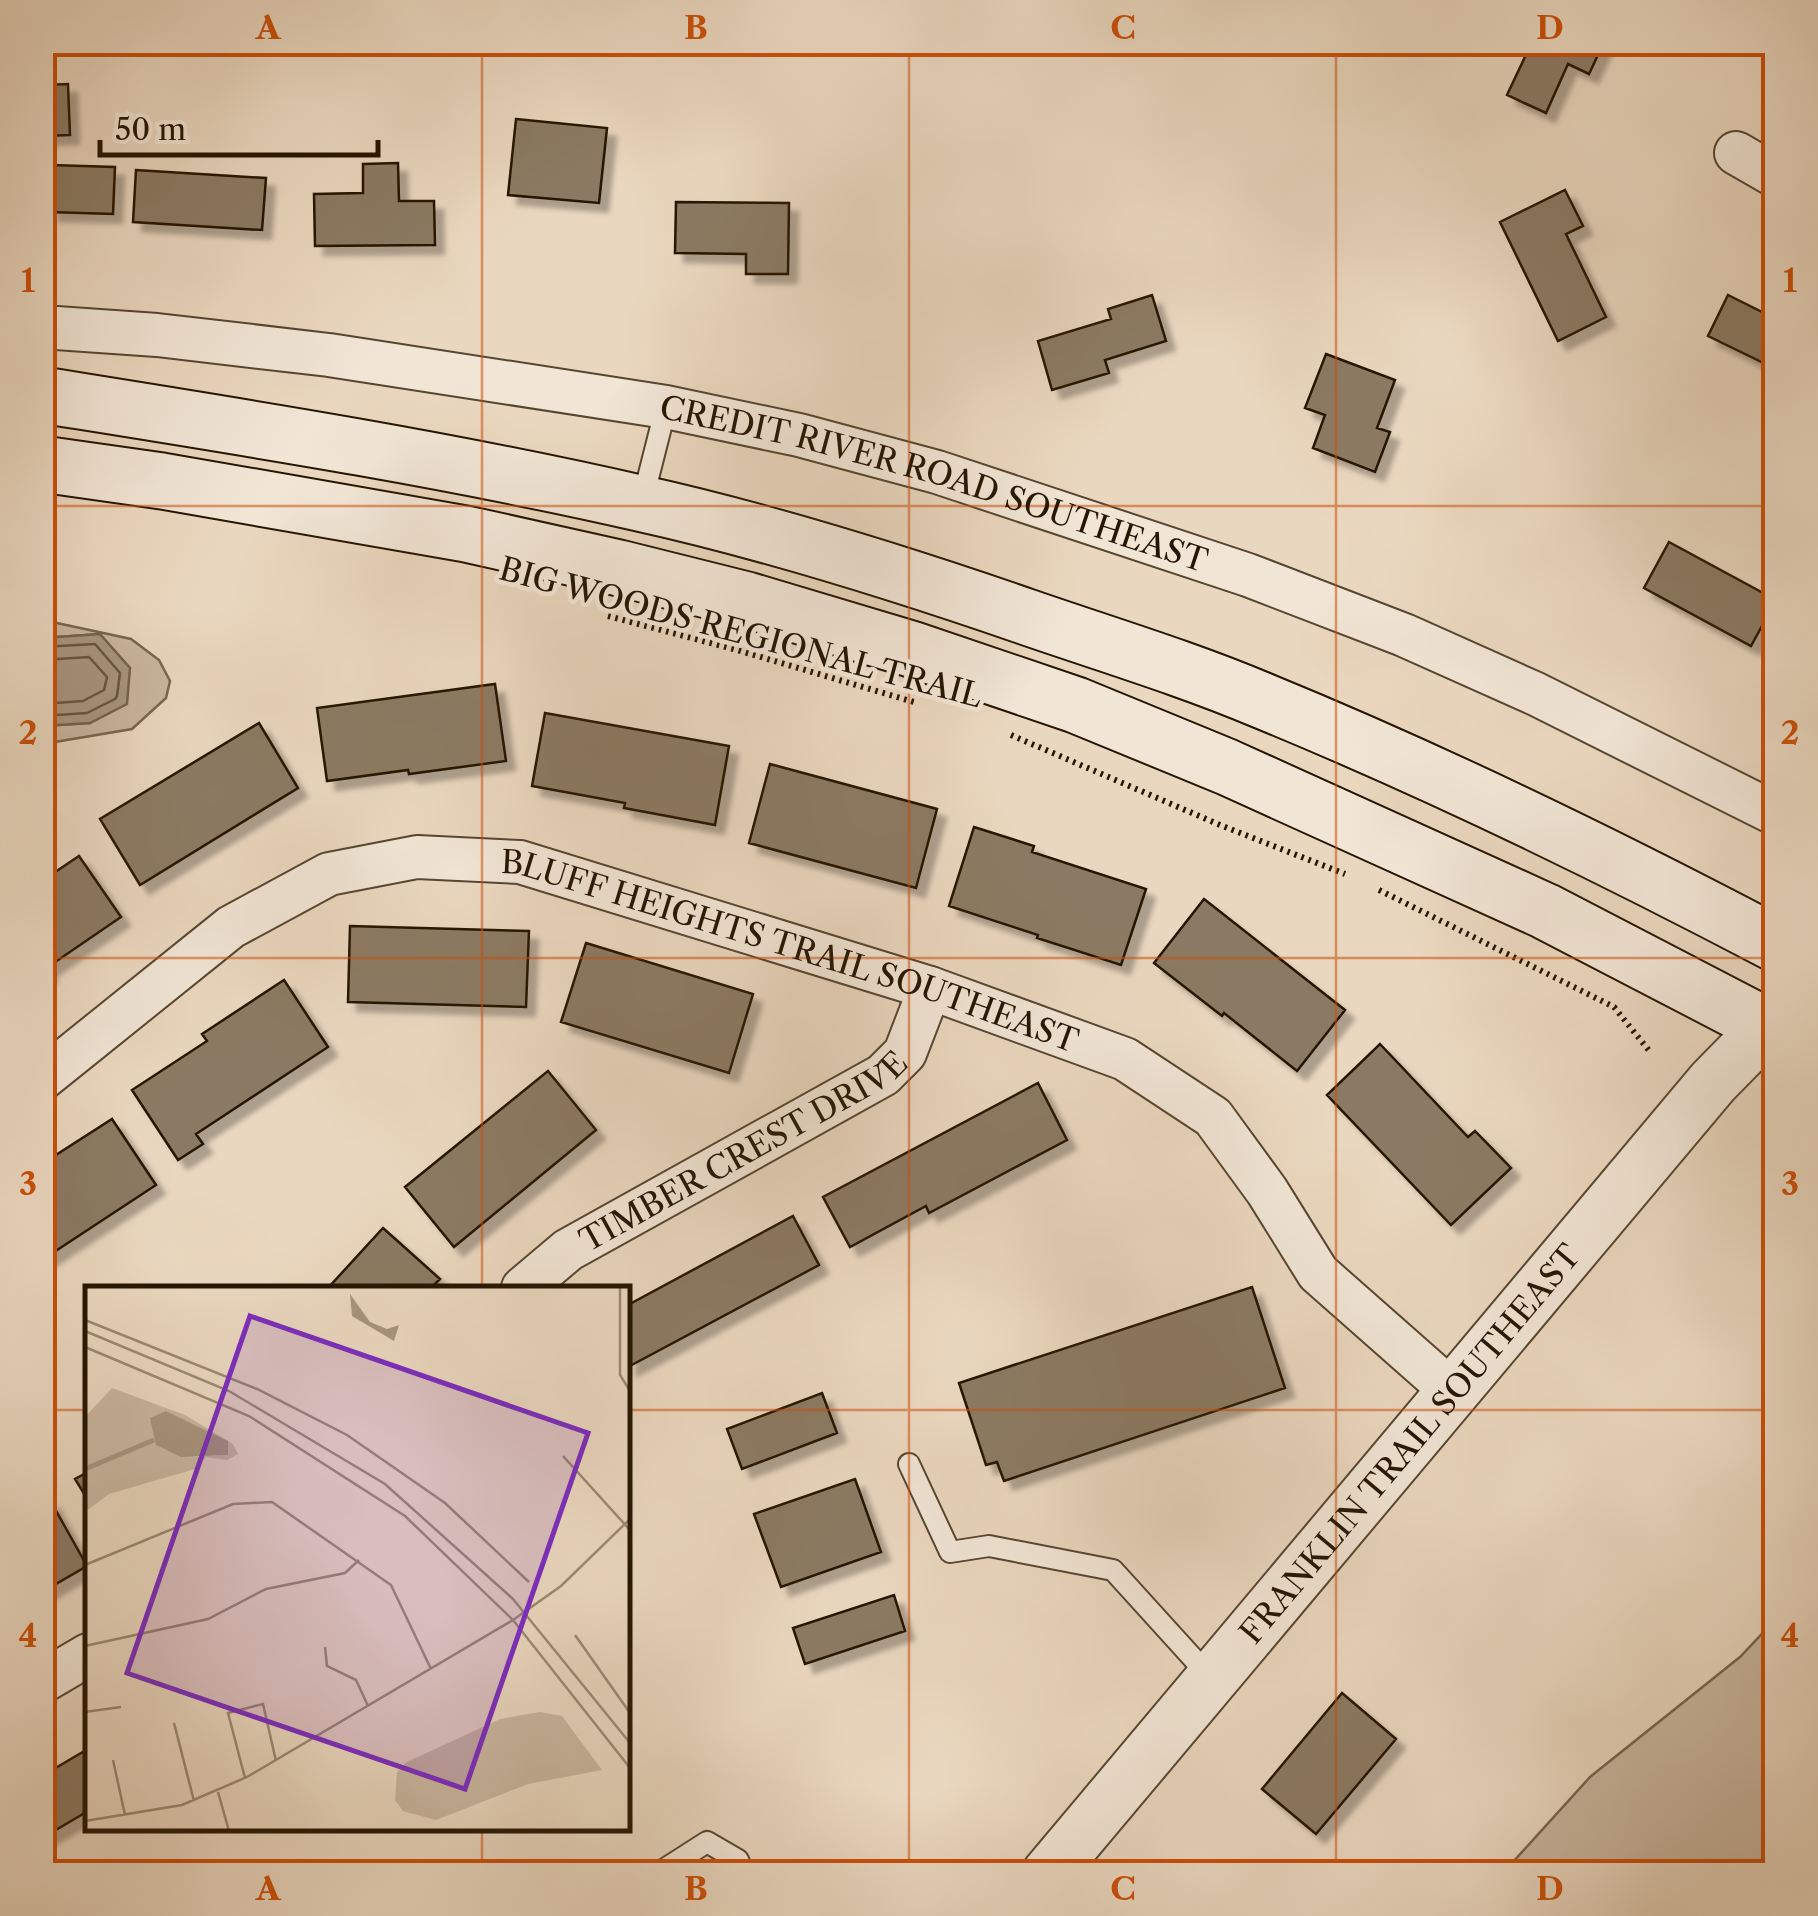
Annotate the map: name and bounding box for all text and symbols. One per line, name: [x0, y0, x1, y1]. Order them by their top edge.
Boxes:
text: A: [255, 8, 282, 47]
text: B: [684, 8, 708, 47]
text: C: [1110, 8, 1136, 47]
text: D: [1536, 8, 1564, 47]
scale bar: [100, 95, 378, 157]
text: 50 m: [115, 111, 186, 148]
text: 1: [21, 261, 36, 300]
text: 1: [1783, 261, 1798, 300]
street label: CREDIT RIVER ROAD SOUTHEAST: [657, 387, 1213, 580]
street label: BIG WOODS REGIONAL TRAIL: [495, 549, 987, 715]
text: 2: [19, 713, 37, 752]
text: 2: [1781, 713, 1799, 752]
street label: BLUFF HEIGHTS TRAIL SOUTHEAST: [500, 842, 1084, 1060]
street label: TIMBER CREST DRIVE: [572, 1043, 915, 1259]
text: 3: [19, 1164, 37, 1203]
text: 3: [1781, 1164, 1799, 1203]
street label: FRANKLIN TRAIL SOUTHEAST: [1231, 1236, 1588, 1651]
inset map: [85, 1286, 630, 1831]
text: 4: [19, 1616, 37, 1655]
text: 4: [1781, 1616, 1799, 1655]
text: A: [255, 1869, 282, 1908]
text: B: [684, 1869, 708, 1908]
text: C: [1110, 1869, 1136, 1908]
text: D: [1536, 1869, 1564, 1908]

